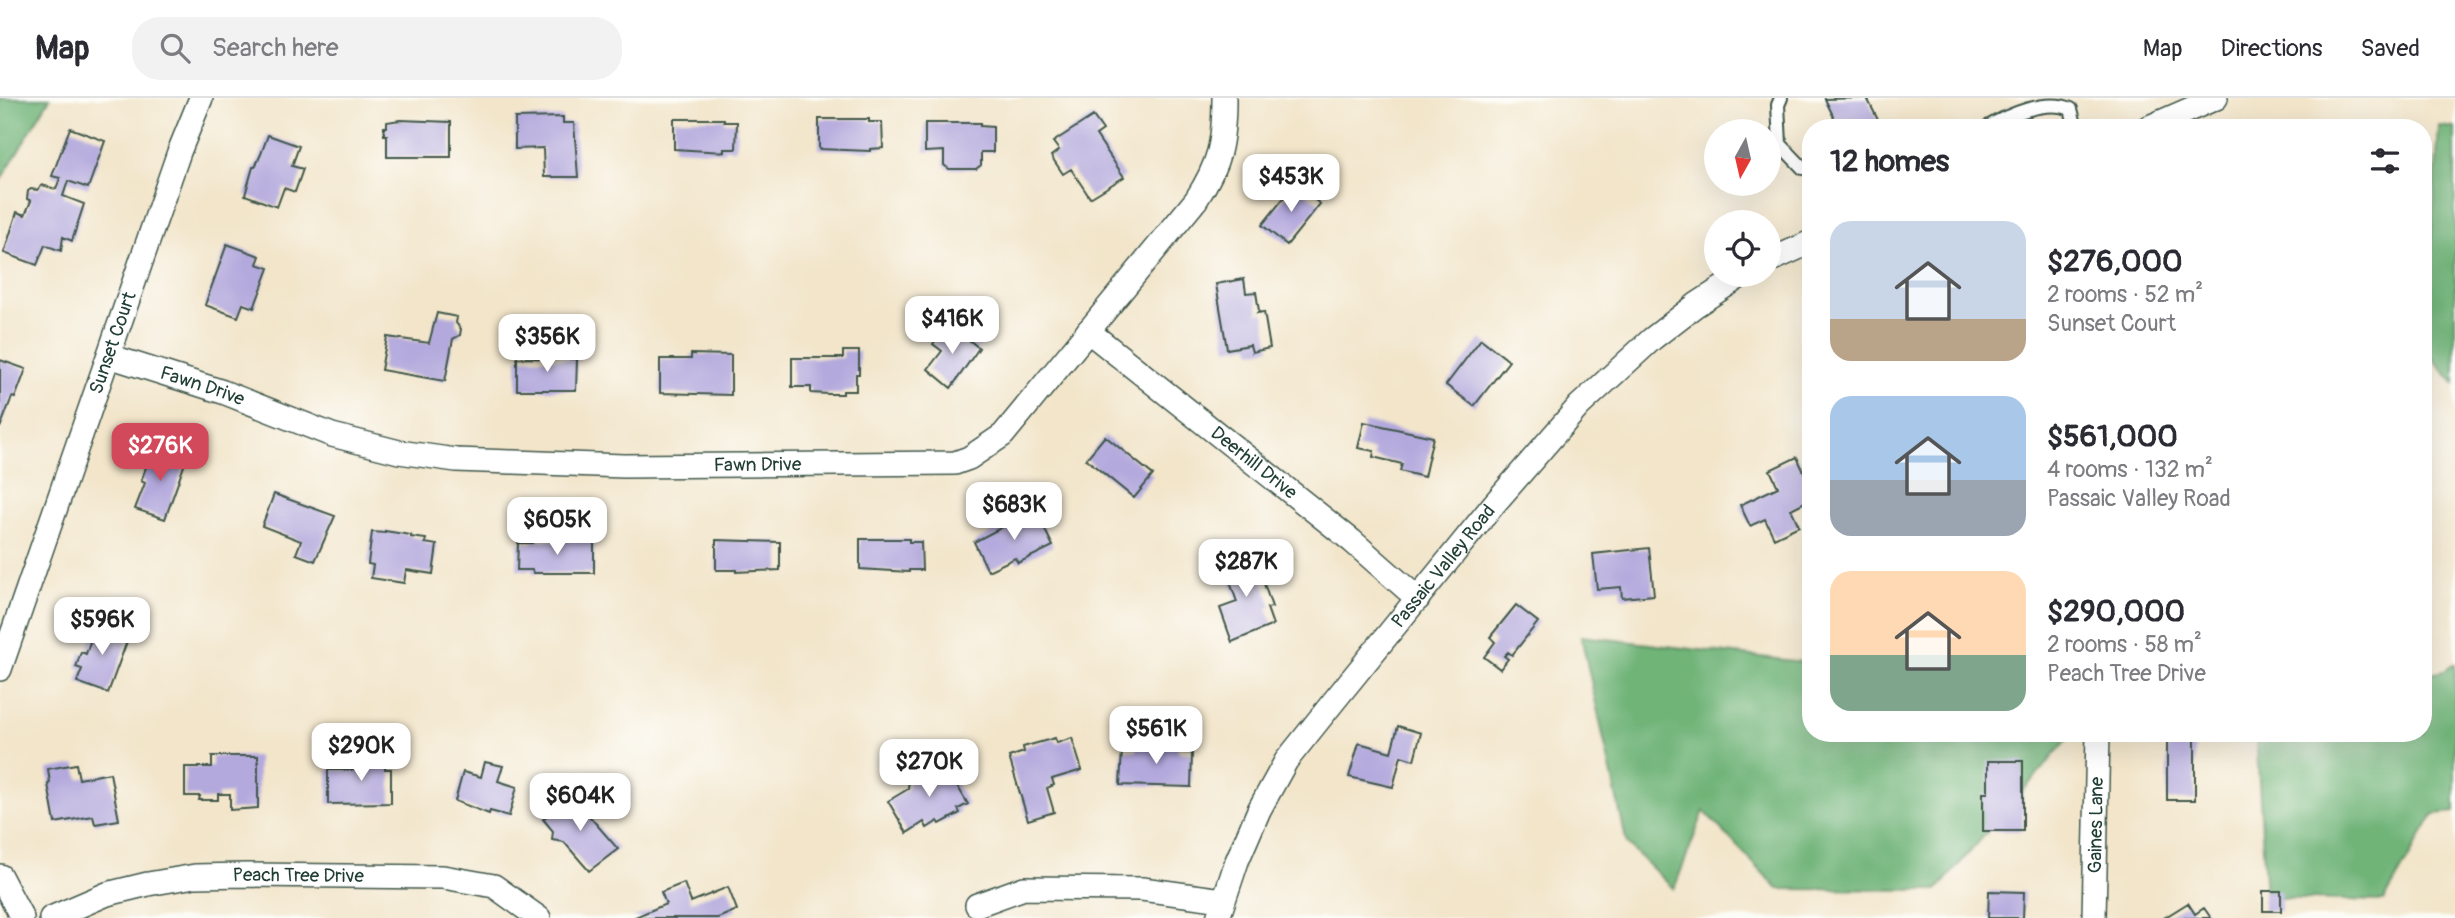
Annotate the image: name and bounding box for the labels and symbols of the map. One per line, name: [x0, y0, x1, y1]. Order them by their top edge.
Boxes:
north arrow: [1704, 119, 1782, 196]
pin: $453K: [1242, 155, 1340, 214]
street label: Sunset Court: [84, 288, 142, 397]
pin: $416K: [903, 296, 1001, 356]
pin: $356K: [498, 314, 596, 374]
street label: Fawn Drive: [157, 361, 249, 412]
street label: Deerhill Drive: [1206, 421, 1302, 505]
pin: $276K: [111, 424, 209, 483]
street label: Fawn Drive: [714, 452, 802, 477]
pin: $683K: [965, 482, 1063, 542]
pin: $605K: [508, 498, 606, 557]
street label: Passaic Valley Road: [1386, 500, 1501, 633]
pin: $287K: [1197, 540, 1295, 599]
pin: $596K: [53, 598, 151, 657]
pin: $561K: [1107, 706, 1205, 766]
pin: $290K: [312, 724, 410, 783]
pin: $270K: [880, 740, 978, 799]
pin: $604K: [531, 774, 629, 833]
street label: Gaines Lane: [2083, 776, 2109, 874]
street label: Peach Tree Drive: [232, 863, 365, 888]

